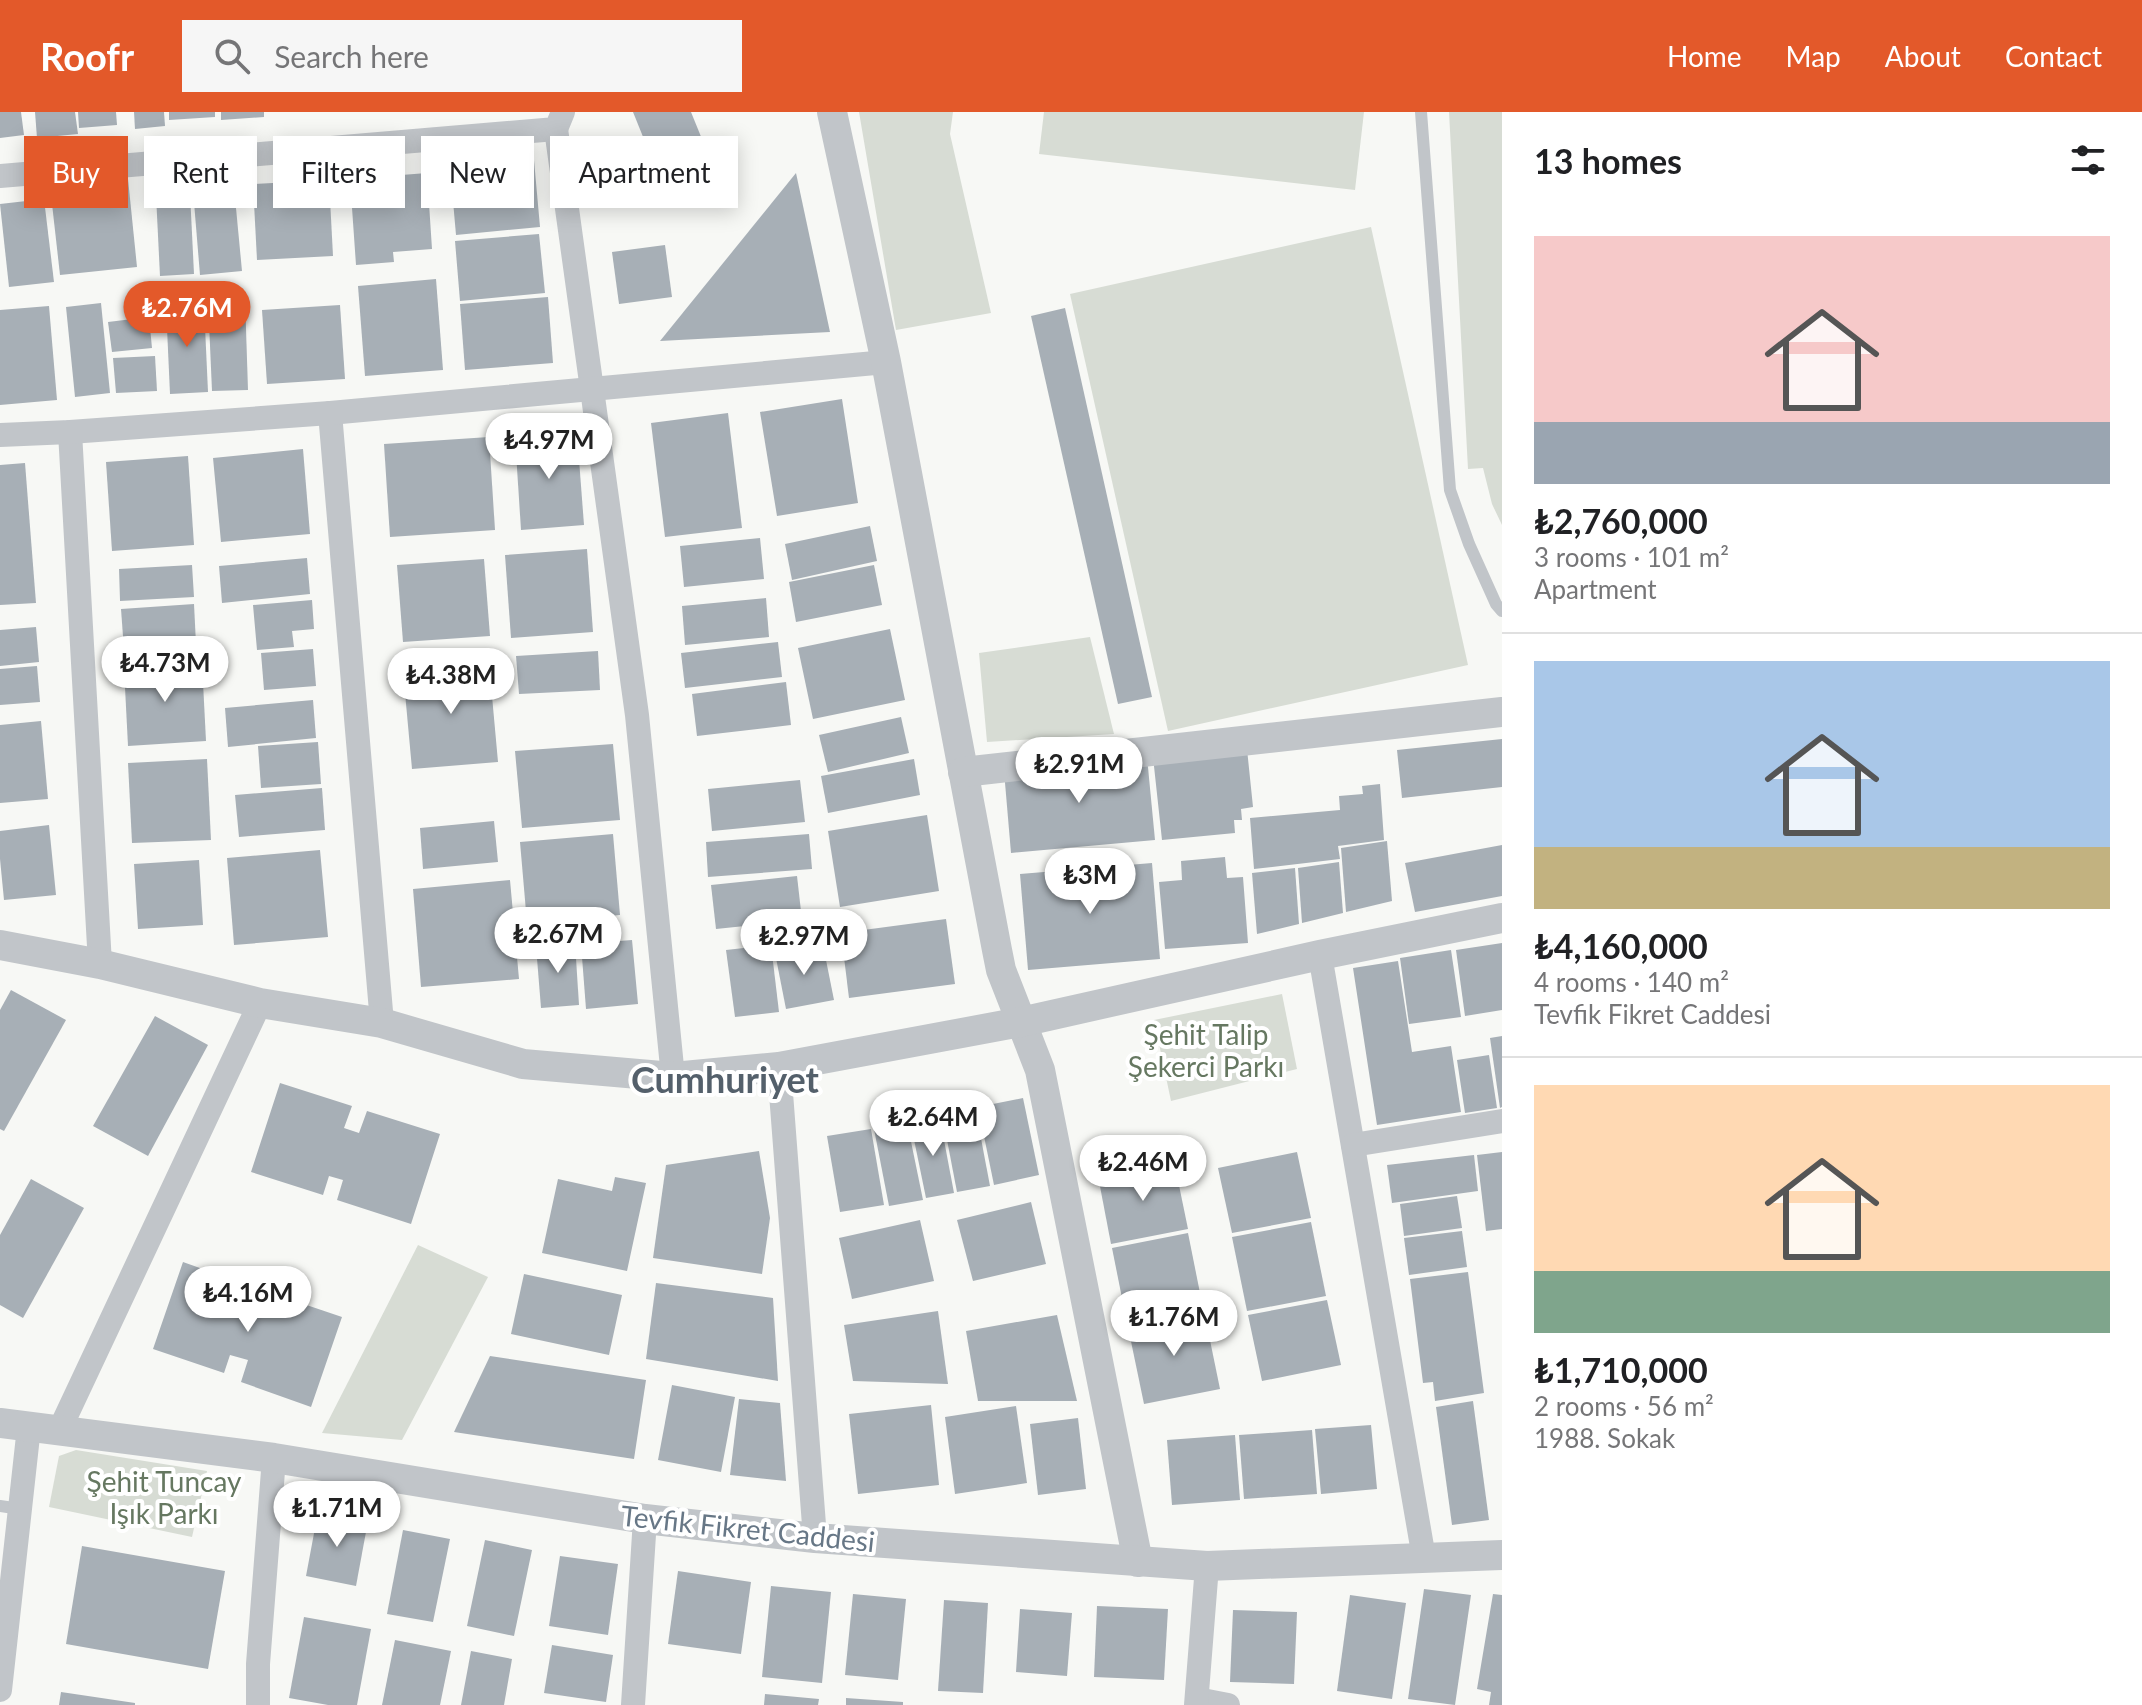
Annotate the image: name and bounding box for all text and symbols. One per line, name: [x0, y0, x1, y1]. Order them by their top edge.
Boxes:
search box: [182, 20, 742, 92]
text: Roofr: [40, 33, 134, 79]
icon: search: [210, 34, 254, 78]
text: Search here: [274, 38, 429, 74]
text: Home: [1667, 39, 1742, 73]
text: Map: [1786, 39, 1841, 73]
text: About: [1885, 39, 1961, 73]
text: Contact: [2005, 39, 2102, 73]
chip: Buy: [24, 136, 128, 208]
chip: Rent: [144, 136, 257, 208]
chip: Filters: [273, 136, 405, 208]
chip: New: [421, 136, 534, 208]
chip: Apartment: [550, 136, 738, 208]
icon: filters: [2066, 138, 2110, 182]
text: 13 homes: [1534, 140, 1682, 181]
pin: ₺2.76M: [122, 281, 252, 349]
icon: home: [1750, 288, 1894, 432]
text: ₺2.76M: [141, 291, 233, 323]
pin: ₺4.97M: [484, 413, 614, 481]
text: ₺4.97M: [503, 423, 595, 455]
text: ₺2,760,000: [1534, 500, 1708, 541]
text: 3 rooms · 101 m²: [1534, 541, 1729, 573]
text: Apartment: [1534, 573, 1657, 605]
pin: ₺4.73M: [100, 636, 230, 704]
text: ₺4.73M: [119, 646, 211, 678]
pin: ₺4.38M: [386, 648, 516, 716]
text: ₺4.38M: [405, 658, 497, 690]
icon: home: [1750, 713, 1894, 857]
pin: ₺2.91M: [1014, 737, 1144, 805]
text: ₺2.91M: [1033, 747, 1125, 779]
pin: ₺3M: [1051, 848, 1129, 916]
text: ₺3M: [1063, 858, 1117, 890]
pin: ₺2.67M: [493, 907, 623, 975]
pin: ₺2.97M: [739, 909, 869, 977]
text: ₺2.67M: [512, 917, 604, 949]
text: ₺2.97M: [758, 919, 850, 951]
text: ₺4,160,000: [1534, 925, 1708, 966]
text: 4 rooms · 140 m²: [1534, 966, 1729, 998]
text: Tevfik Fikret Caddesi: [1534, 998, 1771, 1030]
park label: Şehit Talip Şekerci Parkı: [1128, 1017, 1284, 1083]
district label: Cumhuriyet: [631, 1057, 820, 1101]
pin: ₺2.64M: [868, 1090, 998, 1158]
text: ₺2.64M: [887, 1100, 979, 1132]
pin: ₺2.46M: [1078, 1135, 1208, 1203]
icon: home: [1750, 1137, 1894, 1281]
text: ₺2.46M: [1097, 1145, 1189, 1177]
pin: ₺4.16M: [183, 1266, 313, 1334]
text: ₺4.16M: [202, 1276, 294, 1308]
pin: ₺1.76M: [1109, 1290, 1239, 1358]
text: ₺1.76M: [1128, 1300, 1220, 1332]
text: ₺1,710,000: [1534, 1349, 1708, 1390]
text: 2 rooms · 56 m²: [1534, 1390, 1714, 1422]
text: 1988. Sokak: [1534, 1422, 1675, 1454]
park label: Şehit Tuncay Işık Parkı: [87, 1464, 242, 1530]
pin: ₺1.71M: [272, 1481, 402, 1549]
text: ₺1.71M: [291, 1491, 383, 1523]
street label: Tevfik Fikret Caddesi: [619, 1498, 877, 1558]

